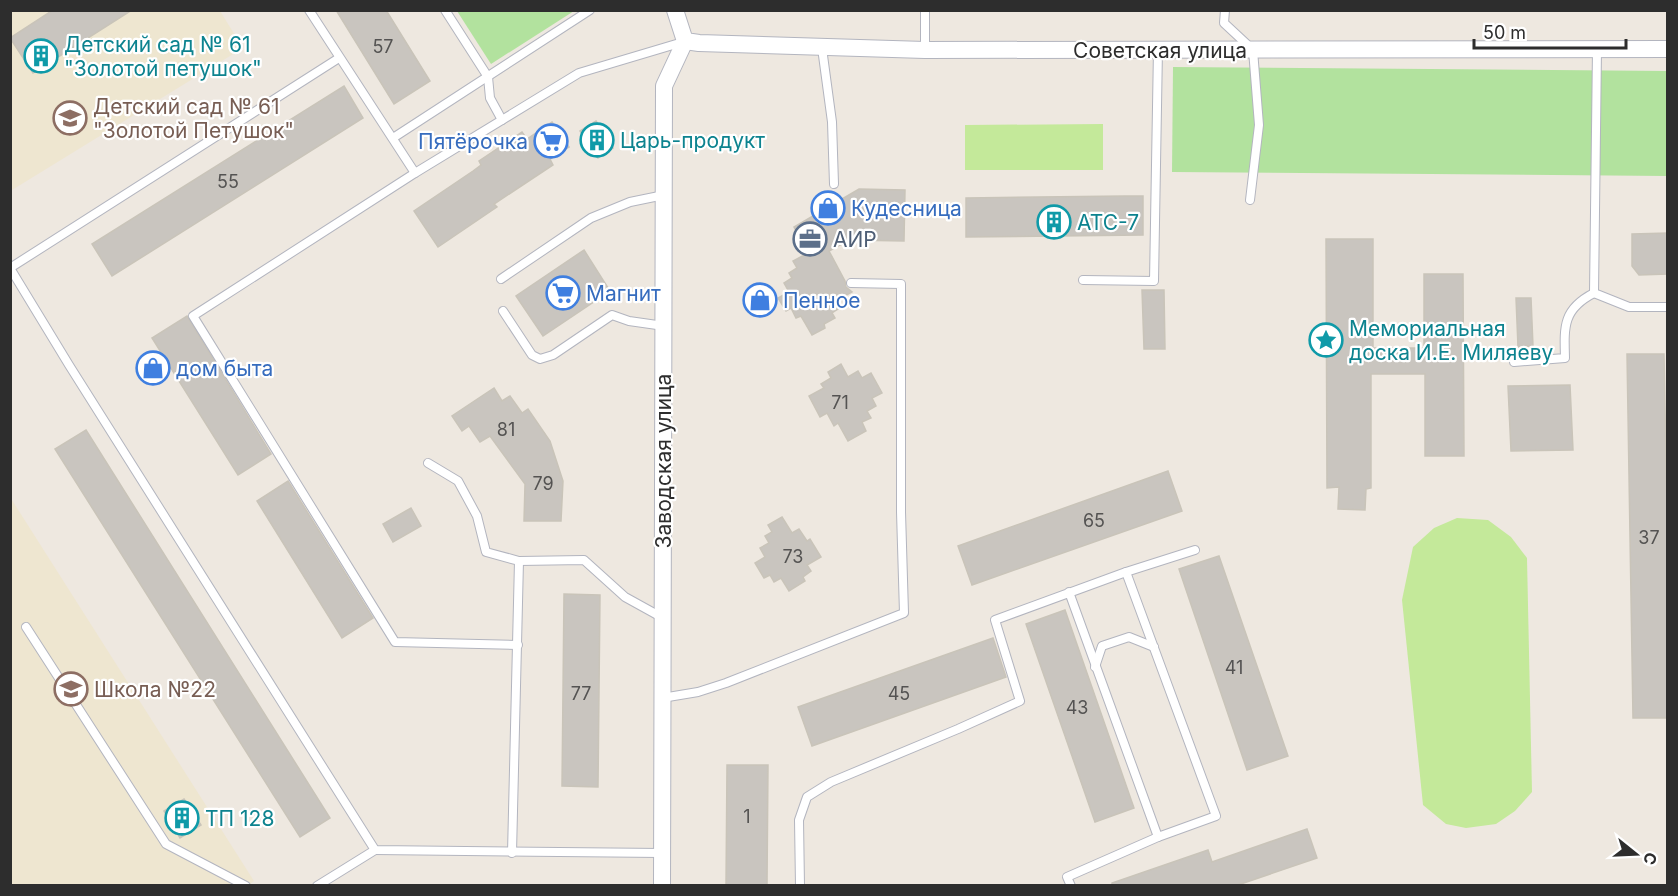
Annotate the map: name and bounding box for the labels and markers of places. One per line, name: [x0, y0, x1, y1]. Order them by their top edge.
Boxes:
place label: Детский сад № 61 "Золотой петушок": [64, 32, 262, 81]
building icon: Детский сад № 61 "Золотой петушок": [23, 38, 59, 74]
place label: Детский сад № 61 "Золотой Петушок": [93, 94, 294, 143]
school or university icon: Детский сад № 61 "Золотой Петушок": [52, 100, 88, 136]
building icon: Царь-продукт: [579, 122, 615, 158]
supermarket icon: Пятёрочка: [533, 123, 569, 159]
place label: Царь-продукт: [620, 128, 765, 153]
place label: Пятёрочка: [418, 129, 528, 154]
shop icon: Кудесница: [810, 190, 846, 226]
place label: Кудесница: [851, 196, 962, 221]
building icon: АТС-7: [1036, 204, 1072, 240]
place label: АТС-7: [1077, 210, 1139, 235]
office icon: АИР: [792, 221, 828, 257]
place label: АИР: [833, 227, 877, 252]
supermarket icon: Магнит: [545, 275, 581, 311]
place label: Магнит: [586, 281, 661, 306]
shop icon: Пенное: [742, 282, 778, 318]
place label: Пенное: [783, 288, 861, 313]
place label: Мемориальная доска И.Е. Миляеву: [1349, 316, 1554, 365]
place icon: Мемориальная доска И.Е. Миляеву: [1308, 322, 1344, 358]
shop icon: дом быта: [135, 350, 171, 386]
place label: дом быта: [176, 356, 273, 381]
school or university icon: Школа №22: [53, 671, 89, 707]
place label: Школа №22: [94, 677, 216, 702]
building icon: ТП 128: [164, 800, 200, 836]
place label: ТП 128: [205, 806, 274, 831]

